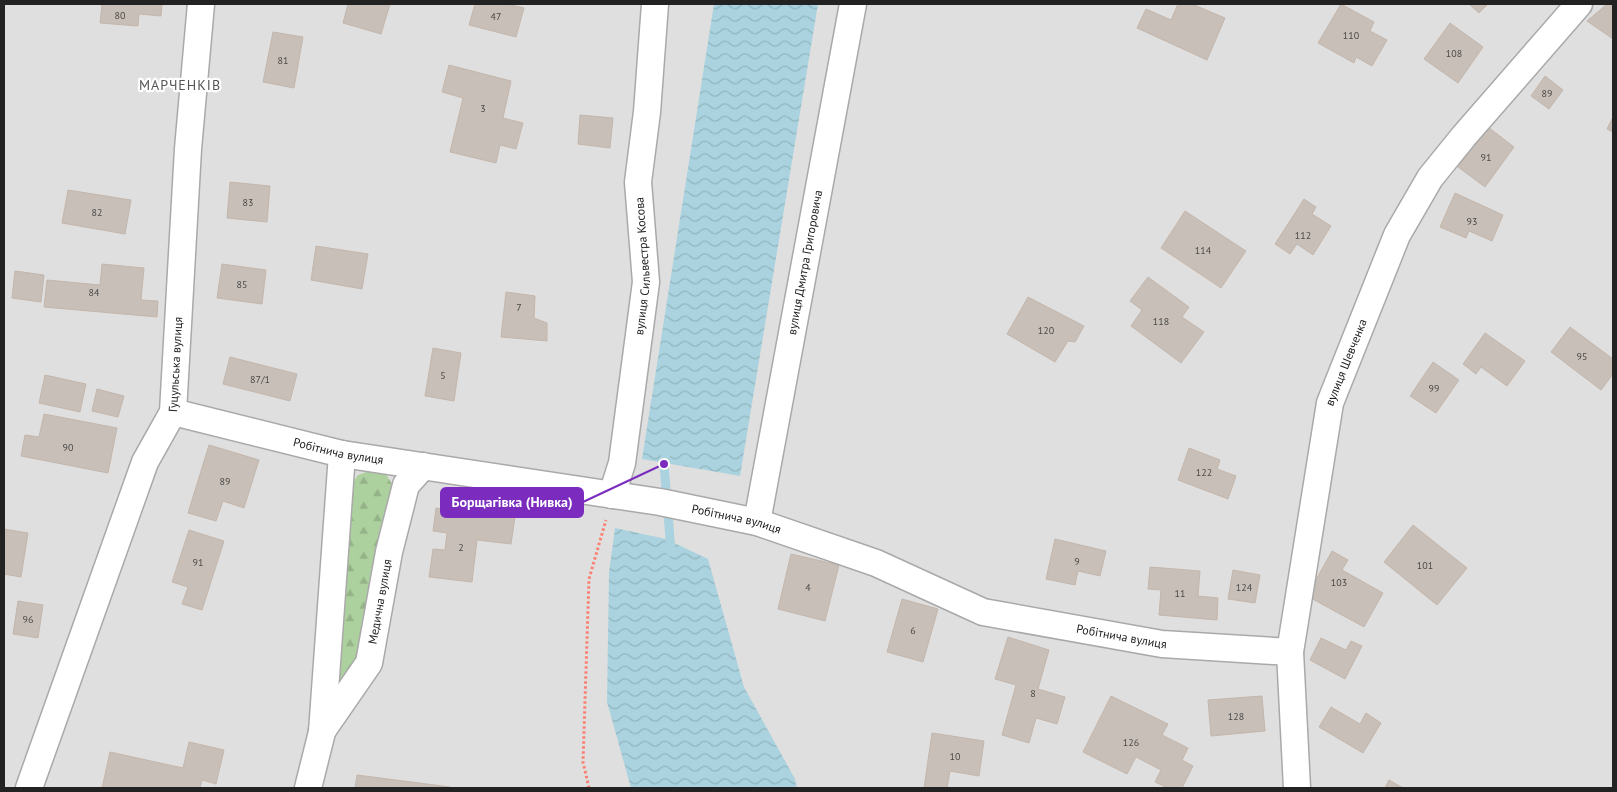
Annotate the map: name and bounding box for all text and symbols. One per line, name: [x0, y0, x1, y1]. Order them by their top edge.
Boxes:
house number: 80: [115, 9, 126, 22]
house number: 47: [491, 10, 501, 23]
house number: 110: [1343, 29, 1360, 42]
house number: 108: [1446, 47, 1462, 60]
house number: 81: [278, 54, 288, 67]
district label: МАРЧЕНКІВ: [139, 76, 221, 94]
house number: 89: [1542, 87, 1552, 100]
house number: 3: [480, 102, 486, 115]
house number: 91: [1481, 151, 1491, 164]
street label: вулиця Дмитра Григоровича: [784, 189, 825, 336]
house number: 83: [243, 196, 253, 209]
street label: вулиця Сильвестра Косова: [631, 196, 653, 336]
house number: 82: [92, 206, 102, 219]
house number: 93: [1467, 215, 1477, 228]
house number: 112: [1295, 229, 1311, 242]
house number: 114: [1195, 244, 1212, 257]
house number: 85: [237, 278, 247, 291]
house number: 84: [89, 286, 100, 299]
house number: 7: [516, 301, 522, 314]
house number: 118: [1153, 315, 1169, 328]
street label: Гуцульська вулиця: [165, 316, 185, 412]
street label: вулиця Шевченка: [1322, 317, 1370, 408]
house number: 120: [1038, 324, 1055, 337]
house number: 95: [1577, 350, 1587, 363]
house number: 5: [440, 369, 446, 382]
house number: 87/1: [250, 373, 270, 386]
house number: 99: [1429, 382, 1439, 395]
street label: Робітнича вулиця: [292, 434, 384, 467]
house number: 90: [63, 441, 74, 454]
house number: 122: [1196, 466, 1212, 479]
house number: 89: [220, 475, 230, 488]
callout: Борщагівка (Нивка): [441, 488, 583, 517]
text: Борщагівка (Нивка): [451, 493, 573, 511]
street label: Робітнича вулиця: [690, 501, 783, 537]
house number: 2: [458, 541, 464, 554]
house number: 9: [1074, 555, 1080, 568]
house number: 91: [193, 556, 203, 569]
street label: Медична вулиця: [365, 558, 395, 645]
house number: 101: [1417, 559, 1433, 572]
house number: 103: [1331, 576, 1347, 589]
house number: 4: [805, 581, 811, 594]
house number: 124: [1236, 581, 1253, 594]
house number: 11: [1175, 587, 1185, 600]
house number: 96: [23, 613, 33, 626]
street label: Робітнича вулиця: [1075, 621, 1167, 651]
house number: 6: [910, 624, 916, 637]
house number: 8: [1030, 687, 1036, 700]
house number: 128: [1228, 710, 1244, 723]
house number: 126: [1123, 736, 1139, 749]
house number: 10: [950, 750, 961, 763]

